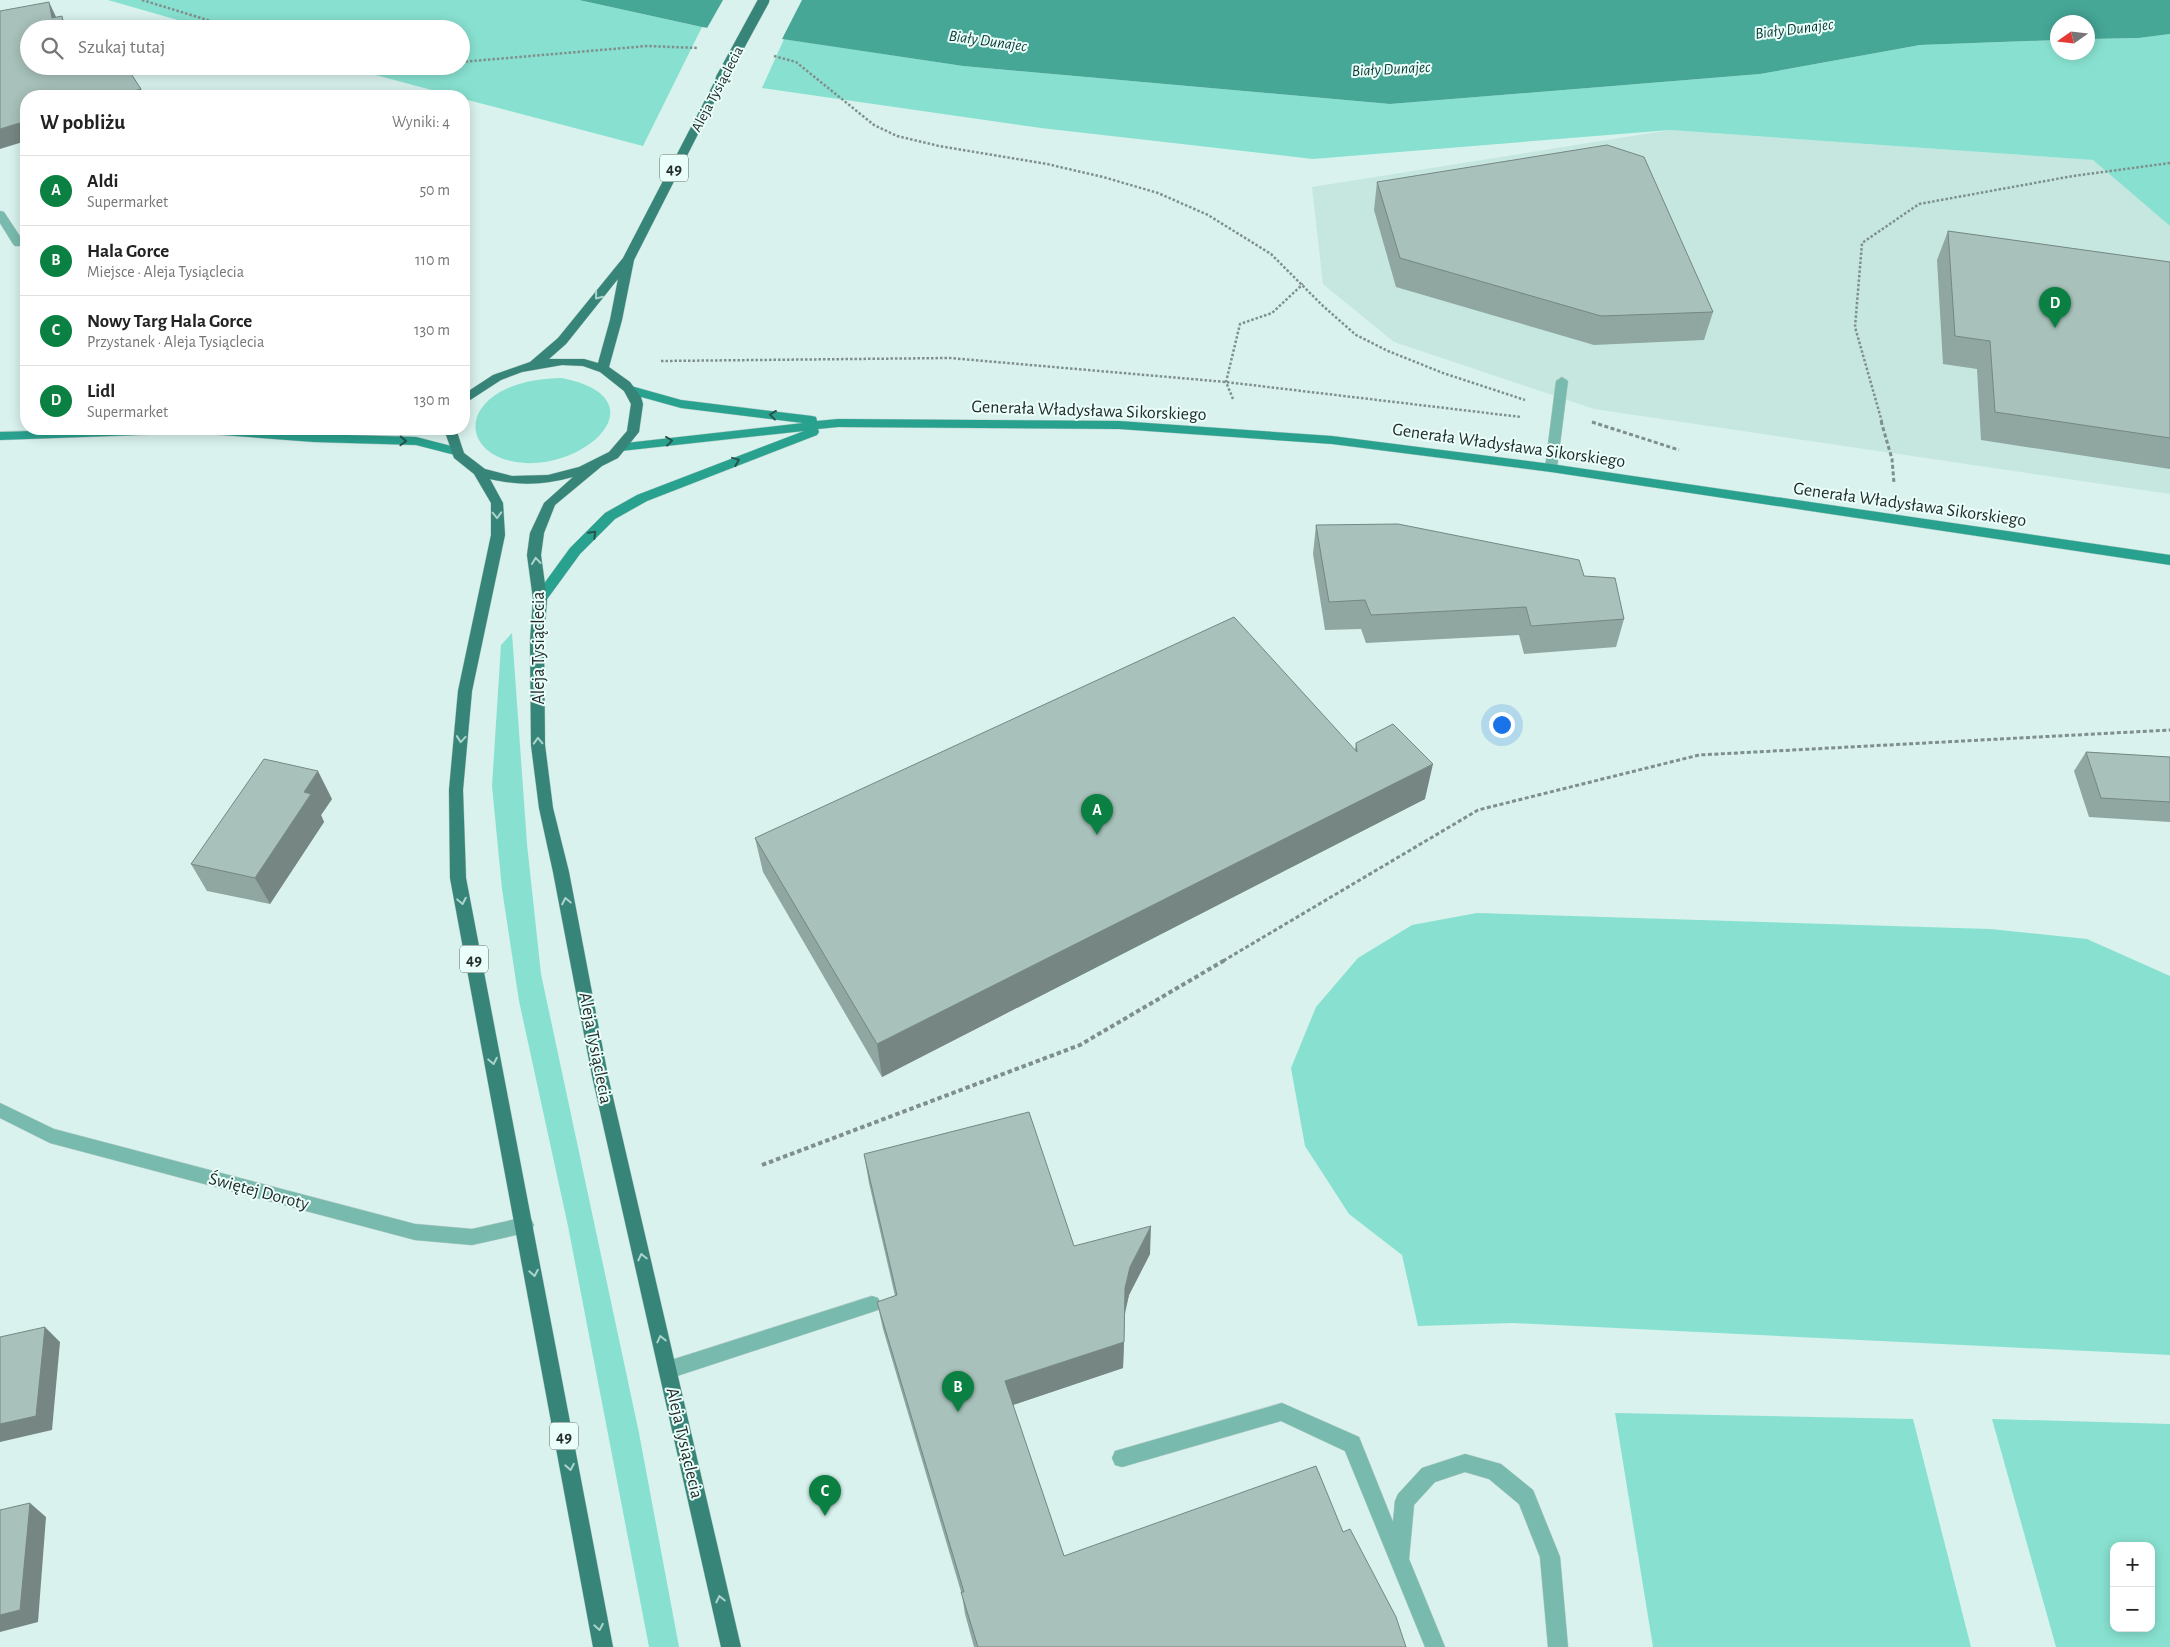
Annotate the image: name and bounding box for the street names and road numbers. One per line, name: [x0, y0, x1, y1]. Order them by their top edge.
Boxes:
street label: Aleja Tysiąclecia: [689, 44, 746, 134]
road number: 49: [660, 154, 688, 182]
street label: Generała Władysława Sikorskiego: [971, 398, 1207, 424]
street label: Generała Władysława Sikorskiego: [1391, 421, 1627, 471]
street label: Generała Władysława Sikorskiego: [1792, 480, 2028, 530]
street label: Aleja Tysiąclecia: [530, 591, 548, 705]
road number: 49: [460, 946, 488, 972]
street label: Aleja Tysiąclecia: [575, 991, 615, 1105]
street label: Świętej Doroty: [207, 1167, 312, 1214]
street label: Aleja Tysiąclecia: [663, 1386, 706, 1500]
road number: 49: [550, 1422, 578, 1450]

